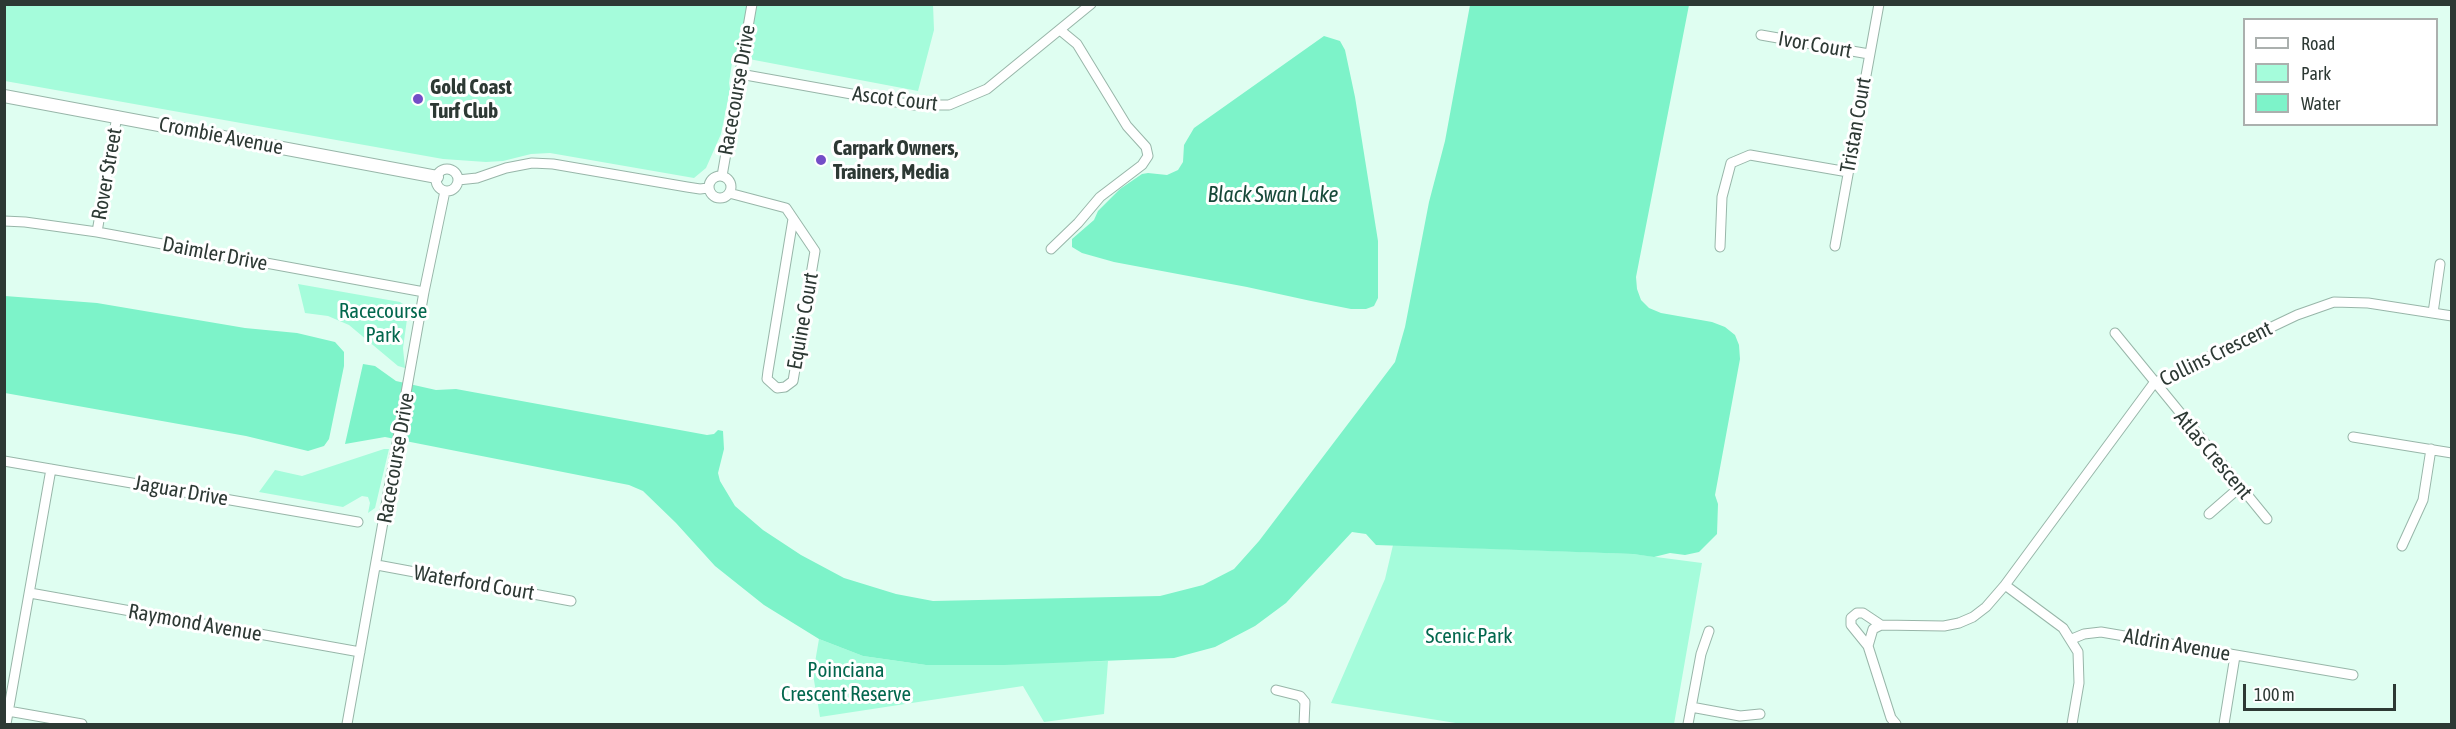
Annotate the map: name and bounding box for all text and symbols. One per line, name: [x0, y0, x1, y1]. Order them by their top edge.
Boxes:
legend: [2243, 18, 2438, 126]
street label: Racecourse Drive: [713, 23, 761, 157]
street label: Ivor Court: [1776, 26, 1854, 64]
text: Road: [2301, 33, 2335, 54]
text: Park: [2301, 63, 2331, 84]
place label: Gold Coast Turf Club: [430, 74, 512, 124]
street label: Tristan Court: [1835, 75, 1877, 175]
street label: Ascot Court: [851, 81, 939, 117]
marker: Gold Coast Turf Club: [411, 92, 425, 106]
text: Water: [2301, 93, 2340, 114]
street label: Crombie Avenue: [157, 112, 285, 160]
street label: Rover Street: [86, 126, 128, 222]
place label: Carpark Owners, Trainers, Media: [833, 135, 958, 185]
marker: Carpark Owners, Trainers, Media: [814, 153, 828, 167]
water label: Black Swan Lake: [1208, 182, 1338, 208]
street label: Daimler Drive: [160, 231, 270, 277]
street label: Equine Court: [782, 271, 824, 371]
park label: Racecourse Park: [339, 298, 427, 348]
street label: Collins Crescent: [2156, 316, 2276, 392]
street label: Racecourse Drive: [372, 391, 420, 525]
street label: Atlas Crescent: [2169, 406, 2257, 504]
street label: Jaguar Drive: [132, 470, 230, 512]
street label: Waterford Court: [412, 560, 536, 606]
street label: Raymond Avenue: [126, 599, 264, 647]
park label: Scenic Park: [1426, 623, 1512, 649]
street label: Aldrin Avenue: [2122, 623, 2232, 667]
park label: Poinciana Crescent Reserve: [781, 657, 911, 707]
scale bar: [2246, 672, 2399, 710]
text: 100 m: [2254, 684, 2295, 705]

